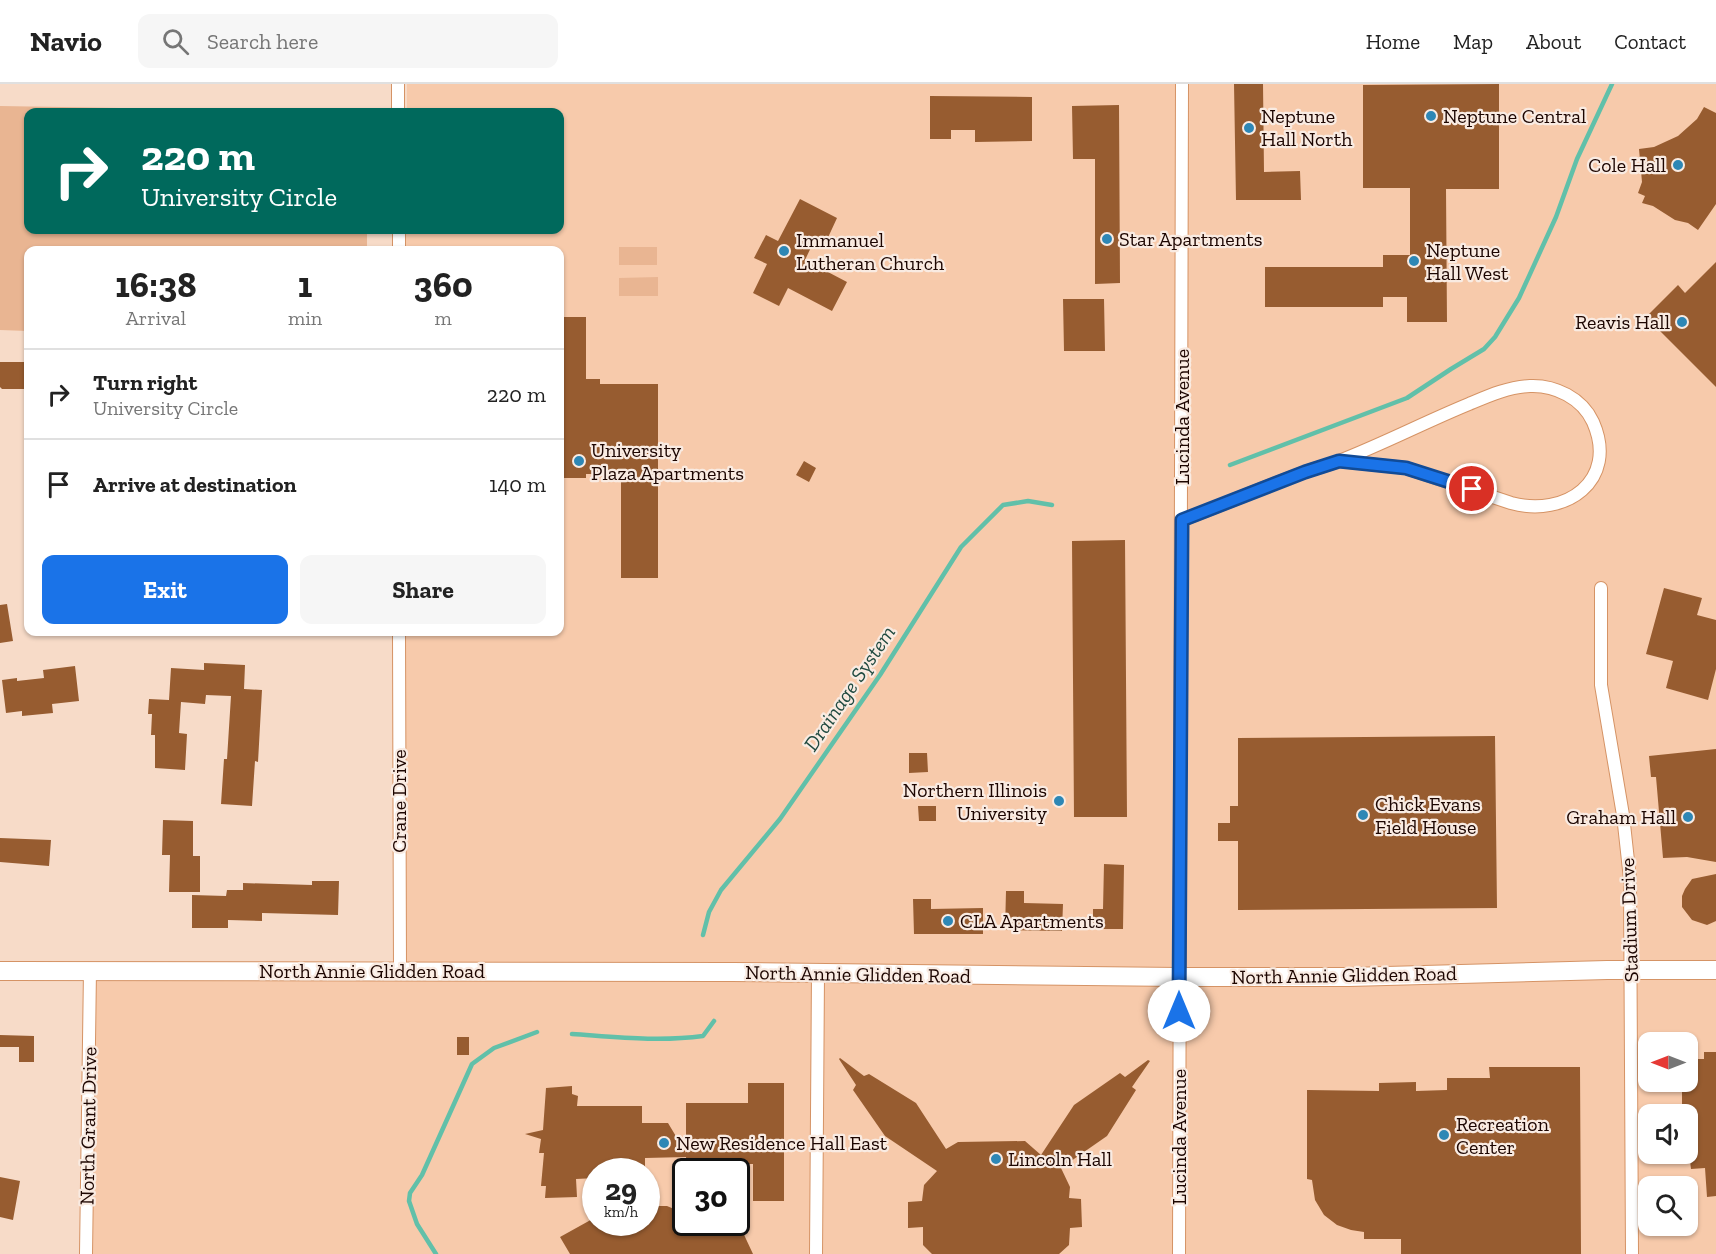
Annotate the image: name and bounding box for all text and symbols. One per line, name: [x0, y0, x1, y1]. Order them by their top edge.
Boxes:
search box: [138, 14, 558, 68]
text: Navio: [30, 25, 102, 58]
icon: search: [159, 25, 192, 58]
text: Search here: [207, 28, 318, 55]
text: Home: [1366, 29, 1420, 54]
text: Map: [1453, 29, 1493, 54]
text: About: [1526, 29, 1581, 54]
text: Contact: [1614, 29, 1686, 54]
place label: Neptune Hall North: [1261, 104, 1353, 151]
place label: Neptune Central: [1443, 104, 1586, 128]
marker: Neptune Central: [1424, 109, 1438, 123]
marker: Neptune Hall North: [1242, 121, 1256, 135]
text: 220 m: [141, 130, 255, 181]
icon: right: [42, 132, 120, 210]
place label: Cole Hall: [1588, 153, 1666, 177]
marker: Cole Hall: [1671, 158, 1685, 172]
text: University Circle: [141, 181, 337, 213]
place label: Star Apartments: [1119, 227, 1262, 251]
place label: Immanuel Lutheran Church: [796, 228, 945, 275]
marker: Star Apartments: [1100, 232, 1114, 246]
place label: Neptune Hall West: [1426, 238, 1509, 285]
marker: Immanuel Lutheran Church: [777, 244, 791, 258]
marker: Neptune Hall West: [1407, 254, 1421, 268]
text: 16:38: [115, 263, 197, 306]
text: 1: [298, 263, 312, 306]
text: 360: [414, 263, 473, 306]
text: Arrival: [126, 306, 186, 330]
text: min: [288, 306, 322, 330]
text: m: [434, 306, 452, 330]
place label: Reavis Hall: [1575, 310, 1670, 334]
marker: Reavis Hall: [1675, 315, 1689, 329]
street label: Lucinda Avenue: [1170, 349, 1194, 485]
text: Turn right: [93, 369, 197, 396]
icon: right: [42, 378, 75, 411]
text: 220 m: [487, 381, 546, 408]
text: University Circle: [93, 396, 238, 420]
place label: University Plaza Apartments: [591, 438, 744, 485]
marker: University Plaza Apartments: [572, 454, 586, 468]
pin: [1446, 463, 1497, 514]
icon: arrive: [42, 468, 75, 501]
text: Arrive at destination: [93, 471, 296, 498]
text: 140 m: [489, 471, 546, 498]
icon: arrive: [1455, 472, 1488, 505]
button: Exit: [42, 555, 288, 624]
button: Share: [300, 555, 546, 624]
water label: Drainage System: [798, 621, 900, 755]
street label: Crane Drive: [387, 749, 411, 853]
place label: Northern Illinois University: [903, 778, 1048, 825]
place label: Chick Evans Field House: [1375, 792, 1481, 839]
marker: Northern Illinois University: [1052, 794, 1066, 808]
place label: Graham Hall: [1566, 805, 1676, 829]
marker: Chick Evans Field House: [1356, 808, 1370, 822]
marker: Graham Hall: [1681, 810, 1695, 824]
street label: Stadium Drive: [1615, 857, 1643, 983]
place label: CLA Apartments: [960, 909, 1104, 933]
marker: CLA Apartments: [941, 914, 955, 928]
street label: North Annie Glidden Road: [259, 959, 485, 983]
street label: North Annie Glidden Road: [745, 960, 971, 988]
street label: North Annie Glidden Road: [1231, 961, 1457, 989]
position arrow: [1147, 979, 1211, 1043]
north arrow: [1638, 1032, 1698, 1092]
map controls: [1638, 1032, 1698, 1236]
street label: North Grant Drive: [75, 1047, 101, 1205]
street label: Lucinda Avenue: [1167, 1069, 1191, 1205]
button: sound: [1638, 1104, 1698, 1164]
place label: Recreation Center: [1456, 1112, 1549, 1159]
marker: Recreation Center: [1437, 1128, 1451, 1142]
place label: New Residence Hall East: [676, 1131, 888, 1155]
marker: New Residence Hall East: [657, 1136, 671, 1150]
place label: Lincoln Hall: [1008, 1147, 1112, 1171]
marker: Lincoln Hall: [989, 1152, 1003, 1166]
speed limit sign: 30: [672, 1158, 750, 1236]
text: 29: [605, 1172, 637, 1208]
button: search: [1638, 1176, 1698, 1236]
text: km/h: [604, 1203, 638, 1221]

